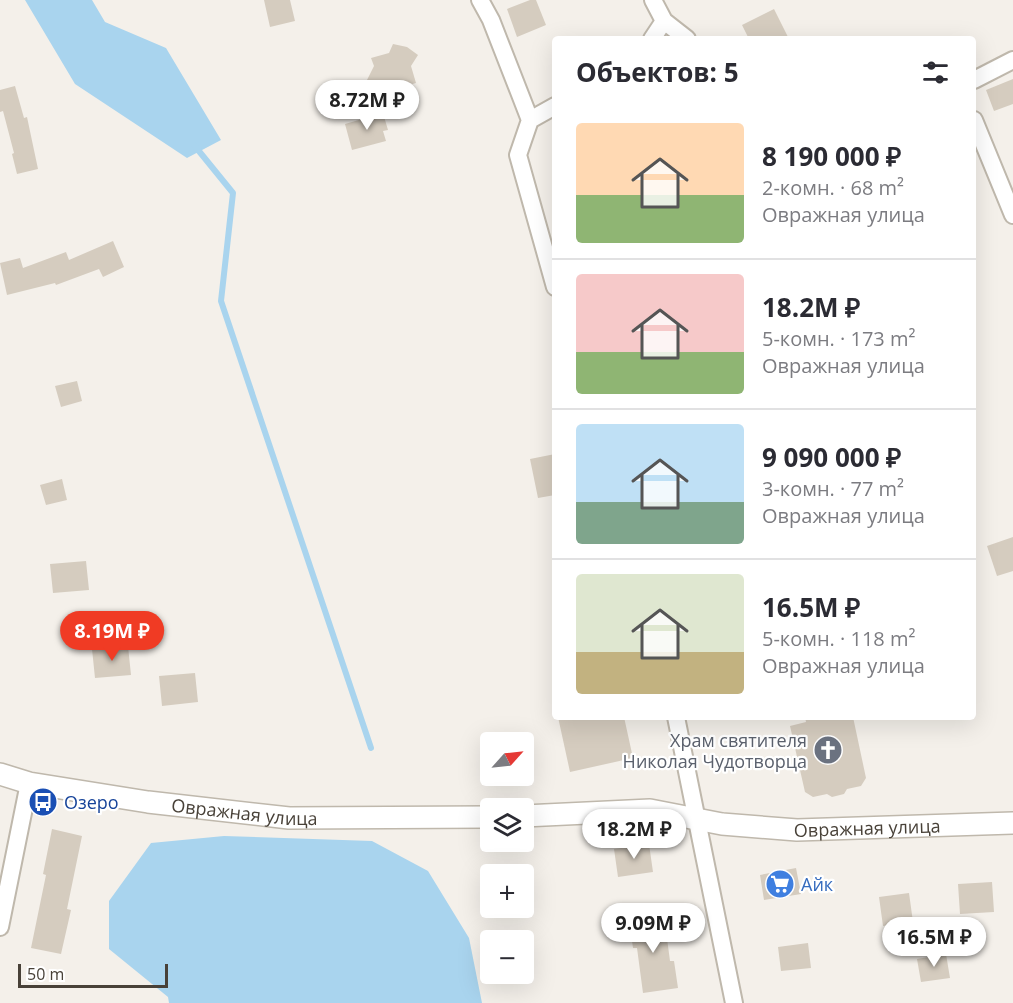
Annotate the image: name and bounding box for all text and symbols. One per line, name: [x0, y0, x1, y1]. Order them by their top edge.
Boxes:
text: Объектов: 5: [576, 54, 739, 90]
icon: filters: [919, 56, 952, 89]
pin: 8.72M ₽: [312, 80, 422, 131]
text: 8.72M ₽: [329, 86, 405, 113]
text: 8 190 000 ₽: [762, 138, 901, 174]
icon: home: [624, 147, 696, 219]
text: 2-комн. · 68 m²: [762, 174, 904, 201]
text: Овражная улица: [762, 201, 925, 228]
text: 18.2M ₽: [762, 289, 860, 325]
icon: home: [624, 298, 696, 370]
text: 5-комн. · 173 m²: [762, 325, 915, 352]
text: Овражная улица: [762, 352, 925, 379]
text: 9 090 000 ₽: [762, 439, 901, 475]
icon: home: [624, 448, 696, 520]
text: 3-комн. · 77 m²: [762, 475, 904, 502]
text: Овражная улица: [762, 502, 925, 529]
text: 16.5M ₽: [762, 589, 860, 625]
icon: home: [624, 598, 696, 670]
pin: 8.19M ₽: [57, 611, 167, 662]
text: 8.19M ₽: [74, 617, 150, 644]
text: 5-комн. · 118 m²: [762, 625, 915, 652]
text: Овражная улица: [762, 652, 925, 679]
place label: Храм святителя Николая Чудотворца: [623, 728, 807, 773]
north arrow: [480, 732, 534, 786]
map controls: [480, 732, 534, 984]
church icon: Храм святителя Николая Чудотворца: [812, 734, 844, 766]
bus stop icon: Озеро: [27, 786, 59, 818]
place label: Озеро: [64, 790, 119, 814]
street label: Овражная улица: [170, 793, 318, 830]
button: layers: [480, 798, 534, 852]
pin: 18.2M ₽: [579, 809, 689, 860]
street label: Овражная улица: [793, 813, 941, 842]
text: 18.2M ₽: [596, 815, 672, 842]
button: +: [480, 864, 534, 918]
supermarket icon: Айк: [764, 868, 796, 900]
place label: Айк: [801, 872, 834, 896]
pin: 9.09M ₽: [598, 903, 708, 954]
text: 9.09M ₽: [615, 909, 691, 936]
pin: 16.5M ₽: [879, 917, 989, 968]
text: 16.5M ₽: [896, 923, 972, 950]
button: −: [480, 930, 534, 984]
scale bar: [18, 961, 168, 988]
text: 50 m: [27, 963, 64, 985]

